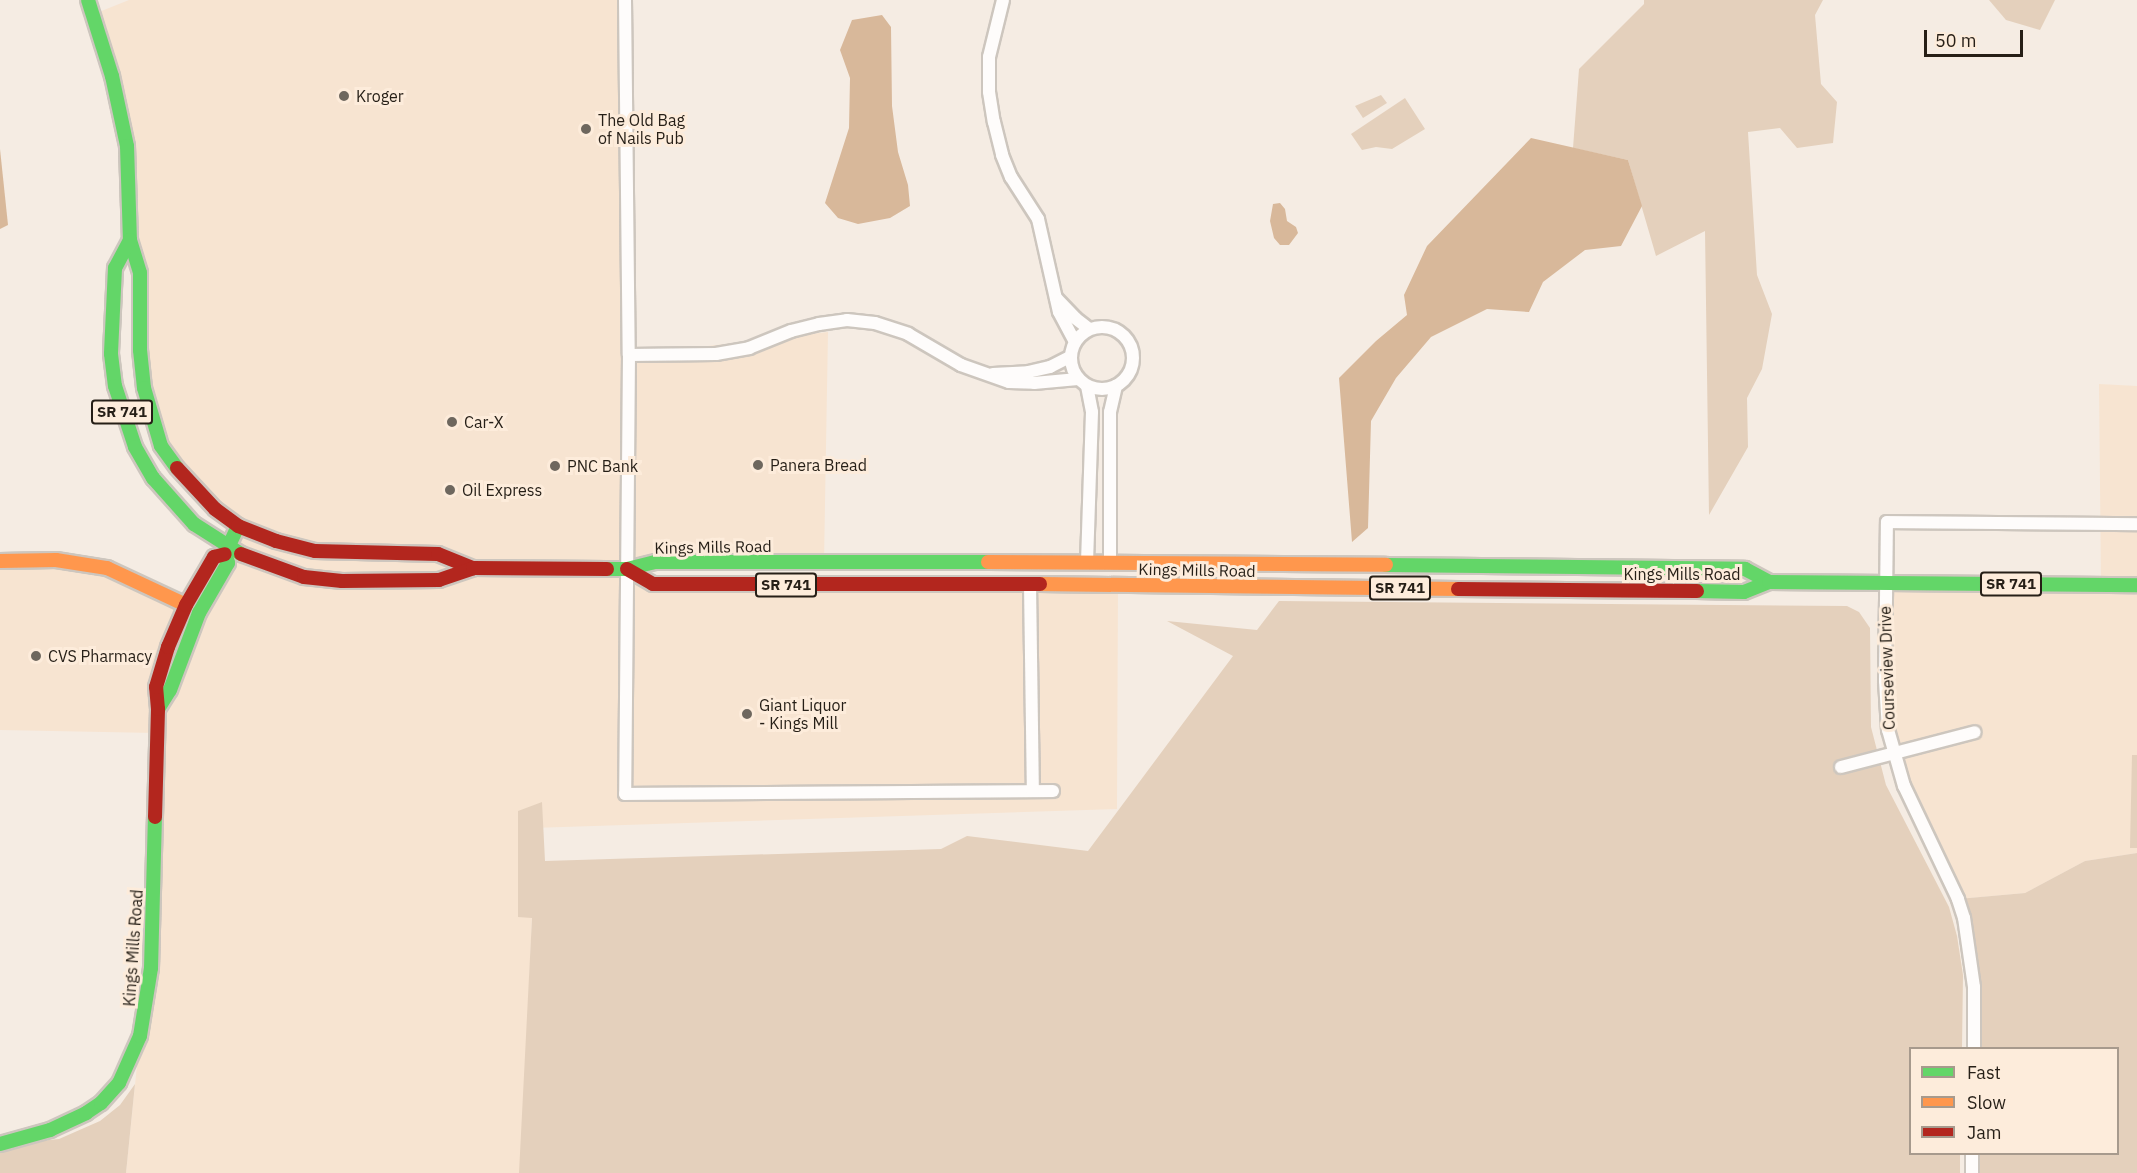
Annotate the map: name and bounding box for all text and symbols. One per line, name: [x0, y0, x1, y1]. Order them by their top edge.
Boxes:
scale bar: [1927, 18, 2026, 56]
text: 50 m: [1935, 29, 1977, 52]
place label: Kroger: [356, 86, 404, 106]
marker: Kroger: [337, 89, 351, 103]
place label: The Old Bag of Nails Pub: [598, 110, 685, 148]
marker: The Old Bag of Nails Pub: [579, 122, 593, 136]
road number: SR 741: [90, 400, 154, 424]
place label: Car-X: [464, 412, 504, 432]
marker: Car-X: [445, 415, 459, 429]
place label: Panera Bread: [770, 455, 867, 475]
place label: PNC Bank: [567, 456, 638, 476]
marker: Panera Bread: [751, 458, 765, 472]
marker: PNC Bank: [548, 459, 562, 473]
place label: Oil Express: [462, 480, 542, 500]
marker: Oil Express: [443, 483, 457, 497]
street label: Kings Mills Road: [654, 536, 772, 558]
street label: Kings Mills Road: [1138, 559, 1256, 581]
street label: Kings Mills Road: [1623, 564, 1741, 584]
road number: SR 741: [1980, 572, 2042, 596]
road number: SR 741: [754, 573, 818, 597]
road number: SR 741: [1368, 576, 1432, 600]
street label: Courseview Drive: [1875, 606, 1899, 730]
place label: CVS Pharmacy: [48, 646, 152, 666]
marker: CVS Pharmacy: [29, 649, 43, 663]
place label: Giant Liquor - Kings Mill: [759, 695, 846, 733]
marker: Giant Liquor - Kings Mill: [740, 707, 754, 721]
street label: Kings Mills Road: [119, 889, 147, 1007]
legend: [1909, 1047, 2119, 1155]
text: Fast: [1967, 1061, 2001, 1084]
text: Slow: [1967, 1091, 2006, 1114]
text: Jam: [1967, 1121, 2002, 1144]

